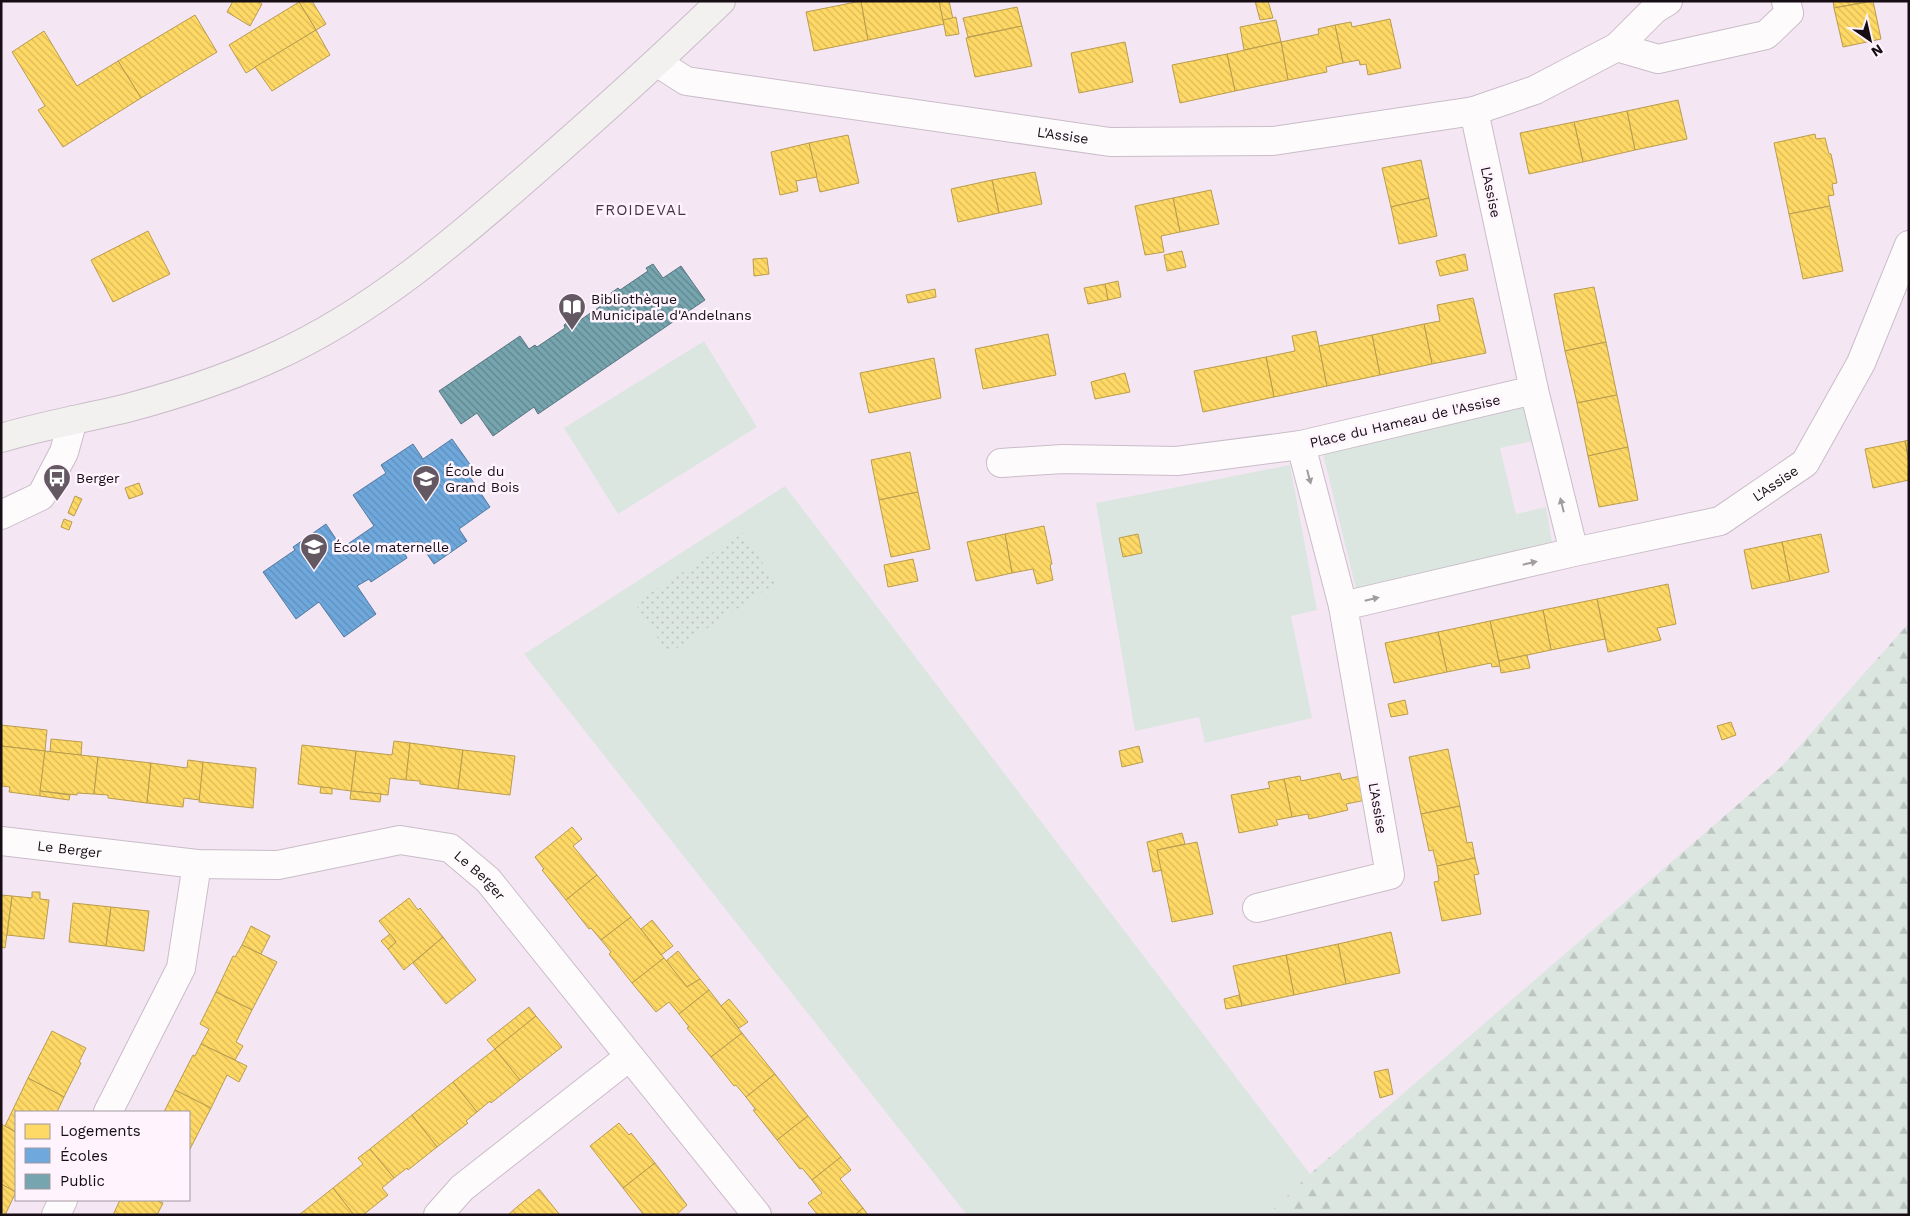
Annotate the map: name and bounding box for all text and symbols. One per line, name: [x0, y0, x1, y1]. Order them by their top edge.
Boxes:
north arrow: [1845, 15, 1895, 65]
text: N: [1868, 41, 1886, 60]
street label: L'Assise: [1036, 124, 1090, 147]
street label: L'Assise: [1478, 165, 1504, 219]
district label: FROIDEVAL: [595, 201, 687, 219]
place label: Bibliothèque Municipale d'Andelnans: [591, 291, 752, 323]
library icon: Bibliothèque Municipale d'Andelnans: [557, 292, 587, 331]
street label: Place du Hameau de l'Assise: [1308, 391, 1502, 451]
street label: L'Assise: [1749, 462, 1801, 505]
bus stop icon: Berger: [42, 463, 72, 502]
place label: École du Grand Bois: [445, 463, 519, 495]
school or university icon: École du Grand Bois: [411, 464, 441, 503]
one-way arrow: [1306, 469, 1314, 484]
place label: Berger: [76, 470, 120, 486]
one-way arrow: [1558, 497, 1566, 512]
school or university icon: École maternelle: [299, 532, 329, 571]
place label: École maternelle: [333, 539, 449, 555]
one-way arrow: [1522, 559, 1538, 567]
one-way arrow: [1364, 595, 1379, 603]
street label: L'Assise: [1366, 781, 1390, 835]
street label: Le Berger: [36, 837, 103, 861]
street label: Le Berger: [451, 847, 509, 903]
legend: [15, 1111, 190, 1201]
text: Logements: [60, 1122, 141, 1140]
text: Écoles: [60, 1147, 108, 1165]
text: Public: [60, 1172, 105, 1190]

